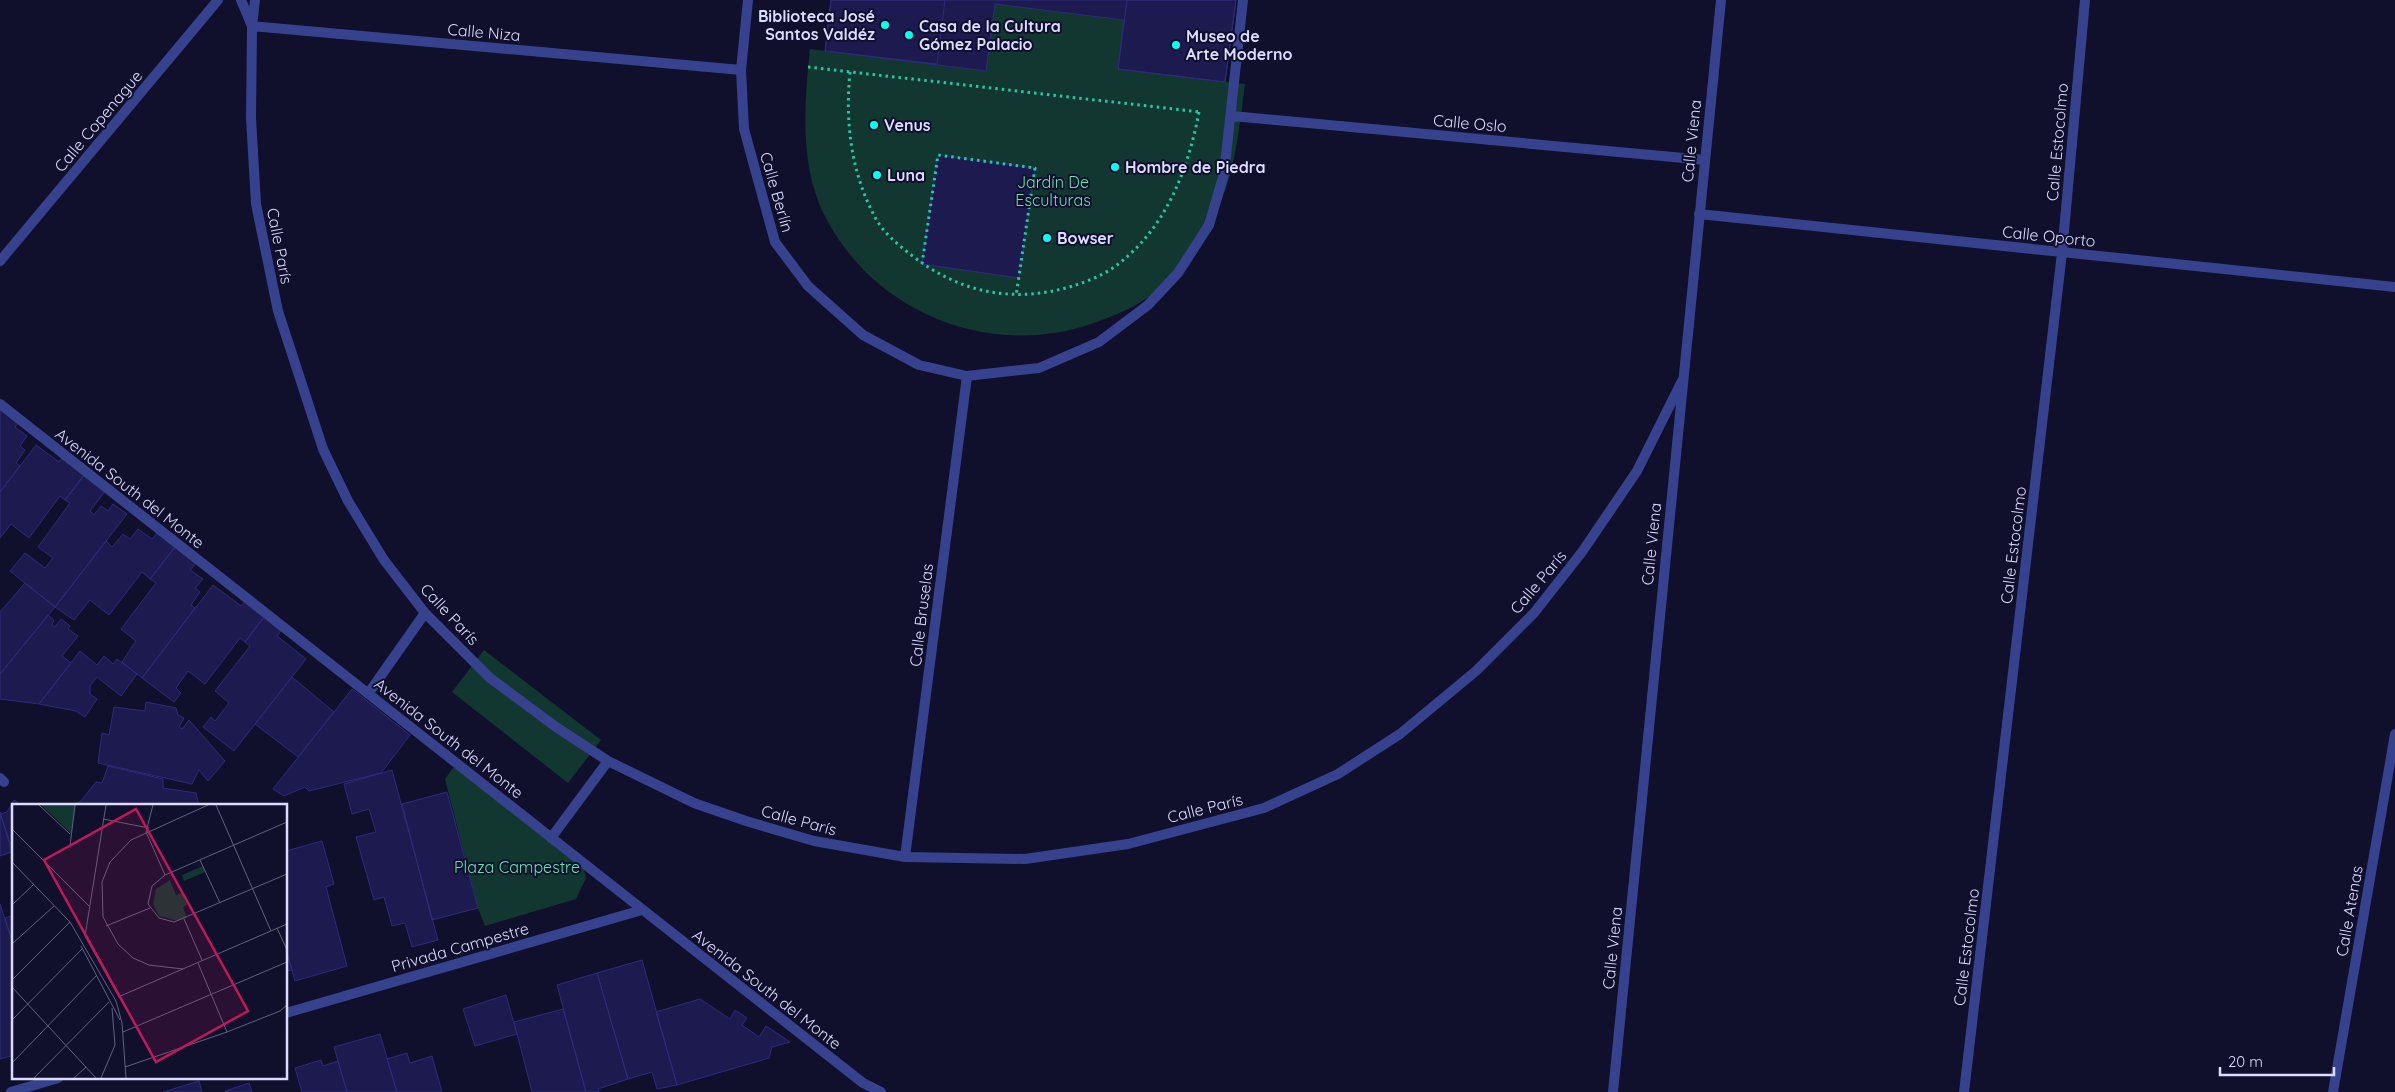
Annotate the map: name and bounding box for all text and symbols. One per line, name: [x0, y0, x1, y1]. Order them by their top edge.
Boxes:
place label: Biblioteca José Santos Valdéz: [758, 6, 875, 44]
place label: Casa de la Cultura Gómez Palacio: [919, 16, 1061, 54]
street label: Calle Niza: [447, 19, 521, 45]
marker: Biblioteca José Santos Valdéz: [879, 19, 891, 31]
place label: Museo de Arte Moderno: [1186, 26, 1293, 64]
marker: Casa de la Cultura Gómez Palacio: [903, 29, 915, 41]
marker: Museo de Arte Moderno: [1170, 39, 1182, 51]
street label: Calle Copenague: [50, 66, 146, 176]
street label: Calle Estocolmo: [2042, 82, 2072, 202]
street label: Calle Viena: [1677, 99, 1705, 183]
street label: Calle Oslo: [1432, 110, 1508, 136]
place label: Venus: [884, 115, 931, 135]
marker: Venus: [868, 119, 880, 131]
street label: Calle Berlín: [756, 149, 798, 235]
place label: Hombre de Piedra: [1125, 157, 1265, 177]
marker: Hombre de Piedra: [1109, 161, 1121, 173]
place label: Luna: [887, 165, 925, 185]
marker: Luna: [871, 169, 883, 181]
park label: Jardín De Esculturas: [1015, 172, 1091, 210]
street label: Calle París: [263, 206, 297, 286]
street label: Calle Oporto: [2001, 221, 2097, 251]
place label: Bowser: [1057, 228, 1114, 248]
marker: Bowser: [1041, 232, 1053, 244]
street label: Avenida South del Monte: [51, 424, 209, 552]
street label: Calle Estocolmo: [1996, 485, 2030, 605]
street label: Calle Viena: [1637, 502, 1665, 586]
street label: Calle París: [1506, 546, 1570, 618]
street label: Calle Bruselas: [905, 562, 937, 668]
street label: Calle París: [416, 579, 484, 649]
street label: Avenida South del Monte: [370, 674, 528, 802]
street label: Calle París: [1165, 789, 1245, 827]
street label: Calle París: [759, 800, 839, 840]
inset map: [12, 804, 288, 1080]
park label: Plaza Campestre: [454, 857, 580, 877]
street label: Calle Atenas: [2331, 864, 2367, 958]
street label: Calle Estocolmo: [1949, 887, 1983, 1007]
street label: Calle Viena: [1598, 906, 1626, 990]
street label: Privada Campestre: [389, 918, 531, 976]
street label: Avenida South del Monte: [688, 925, 846, 1053]
scale bar: [2220, 1044, 2334, 1076]
text: 20 m: [2228, 1052, 2263, 1071]

